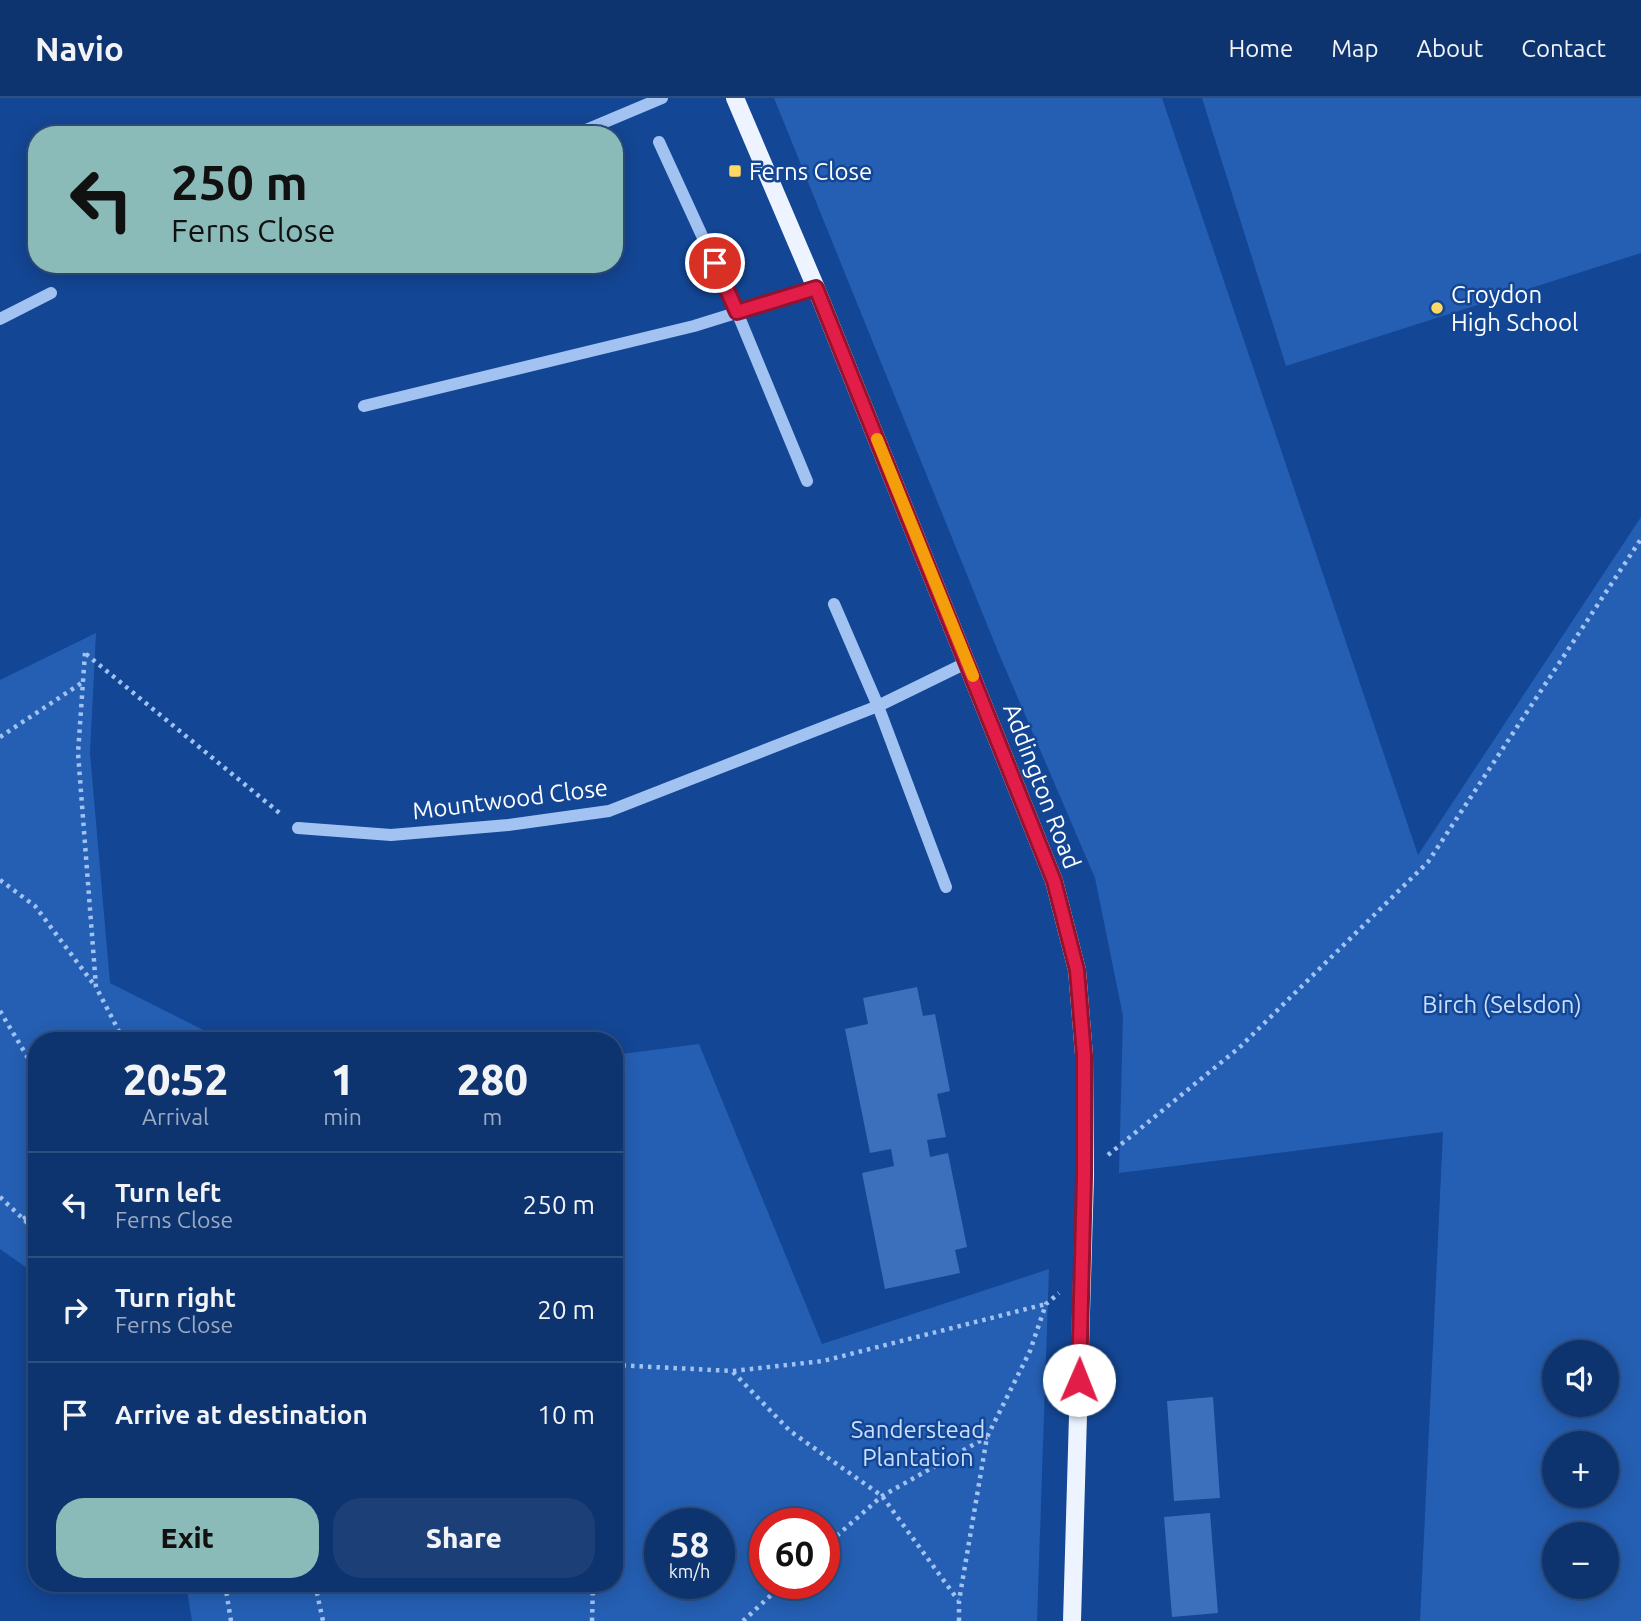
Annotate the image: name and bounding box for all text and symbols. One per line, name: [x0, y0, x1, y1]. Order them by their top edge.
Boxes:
text: Navio: [35, 30, 124, 67]
text: Home: [1228, 35, 1293, 62]
text: Map: [1331, 35, 1378, 62]
text: About: [1416, 35, 1483, 62]
text: Contact: [1521, 35, 1606, 62]
icon: left: [56, 154, 147, 245]
text: 250 m: [171, 154, 308, 209]
place label: Ferns Close: [749, 158, 872, 185]
marker: Ferns Close: [727, 163, 743, 179]
text: Ferns Close: [171, 212, 335, 248]
pin: [685, 233, 745, 293]
icon: arrive: [696, 244, 734, 282]
place label: Croydon High School: [1451, 281, 1578, 336]
marker: Croydon High School: [1429, 300, 1445, 316]
street label: Addington Road: [998, 700, 1086, 872]
street label: Mountwood Close: [411, 774, 609, 824]
park label: Birch (Selsdon): [1422, 991, 1582, 1018]
text: 20:52: [123, 1056, 228, 1103]
text: 1: [331, 1056, 354, 1103]
text: 280: [457, 1056, 528, 1103]
text: Arrival: [142, 1104, 209, 1129]
text: min: [323, 1104, 362, 1129]
text: m: [482, 1104, 502, 1129]
text: Turn left: [115, 1178, 221, 1207]
icon: left: [56, 1186, 94, 1224]
text: 250 m: [523, 1190, 595, 1219]
text: Ferns Close: [115, 1207, 233, 1232]
text: Turn right: [115, 1283, 236, 1312]
icon: right: [56, 1291, 94, 1329]
text: 20 m: [537, 1295, 595, 1324]
text: Ferns Close: [115, 1312, 233, 1337]
map controls: [1542, 1340, 1619, 1599]
button: sound: [1542, 1340, 1619, 1417]
position arrow: [1042, 1343, 1116, 1417]
icon: arrive: [56, 1396, 94, 1434]
text: Arrive at destination: [115, 1400, 368, 1429]
text: 10 m: [537, 1400, 595, 1429]
park label: Sanderstead Plantation: [851, 1416, 985, 1471]
button: +: [1542, 1431, 1619, 1508]
button: Exit: [56, 1498, 319, 1578]
button: Share: [333, 1498, 595, 1578]
speed limit sign: 60: [749, 1508, 840, 1599]
button: −: [1542, 1522, 1619, 1599]
text: 58: [670, 1524, 709, 1564]
text: km/h: [669, 1561, 710, 1581]

